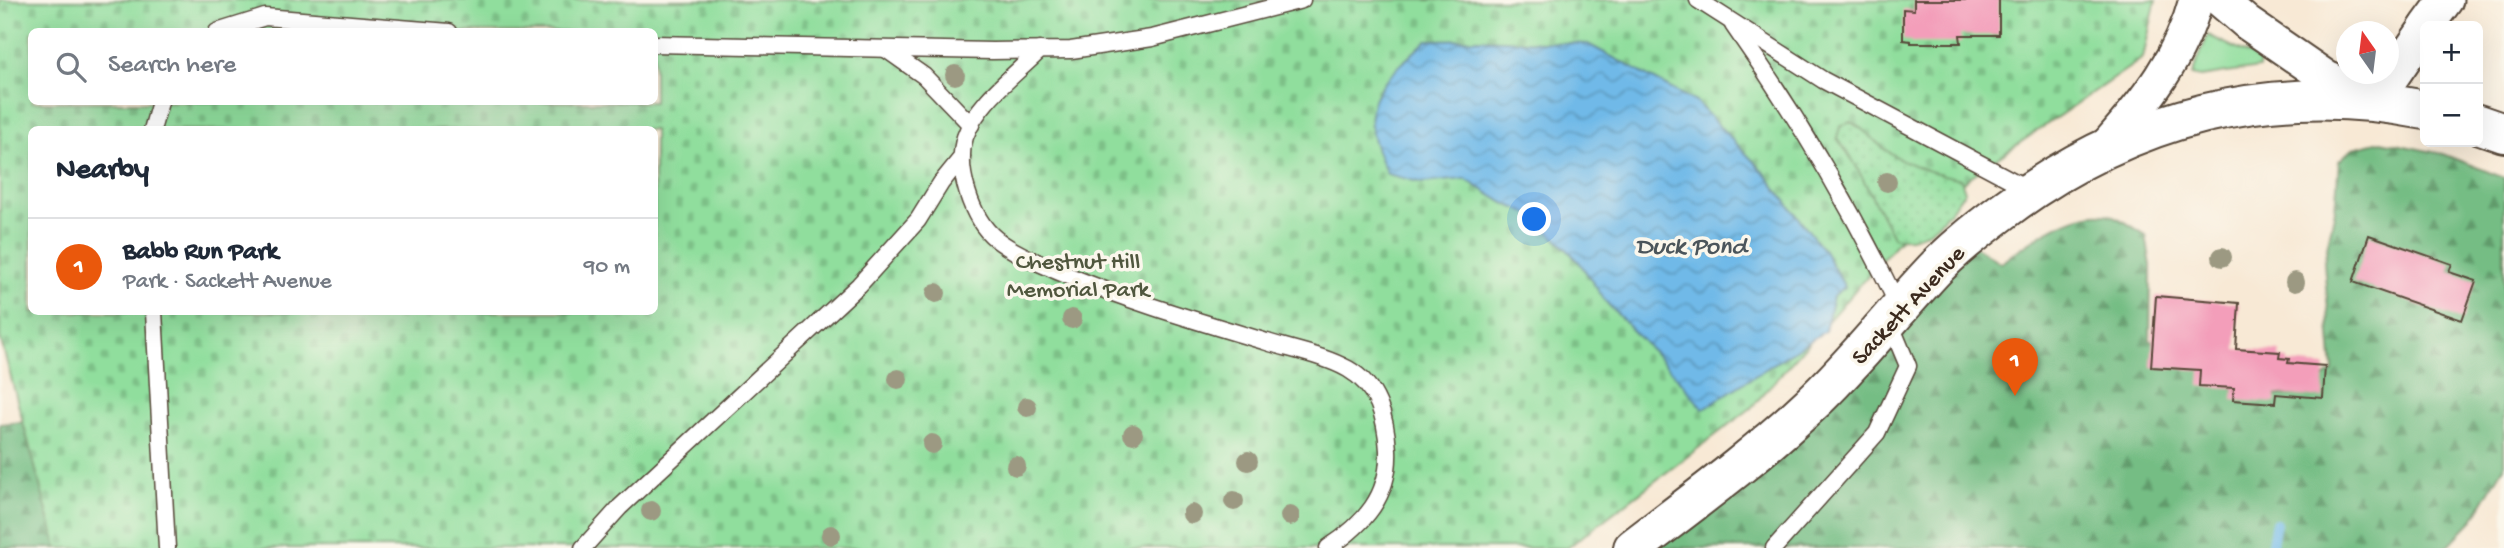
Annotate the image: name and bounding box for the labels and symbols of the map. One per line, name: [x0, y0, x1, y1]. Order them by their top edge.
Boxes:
north arrow: [2336, 21, 2399, 84]
your location: [1517, 202, 1551, 236]
water label: Duck Pond: [1635, 233, 1749, 264]
street label: Sackett Avenue: [1847, 240, 1973, 372]
park label: Chestnut Hill Memorial Park: [1007, 249, 1151, 306]
pin: 1: [1992, 338, 2038, 396]

